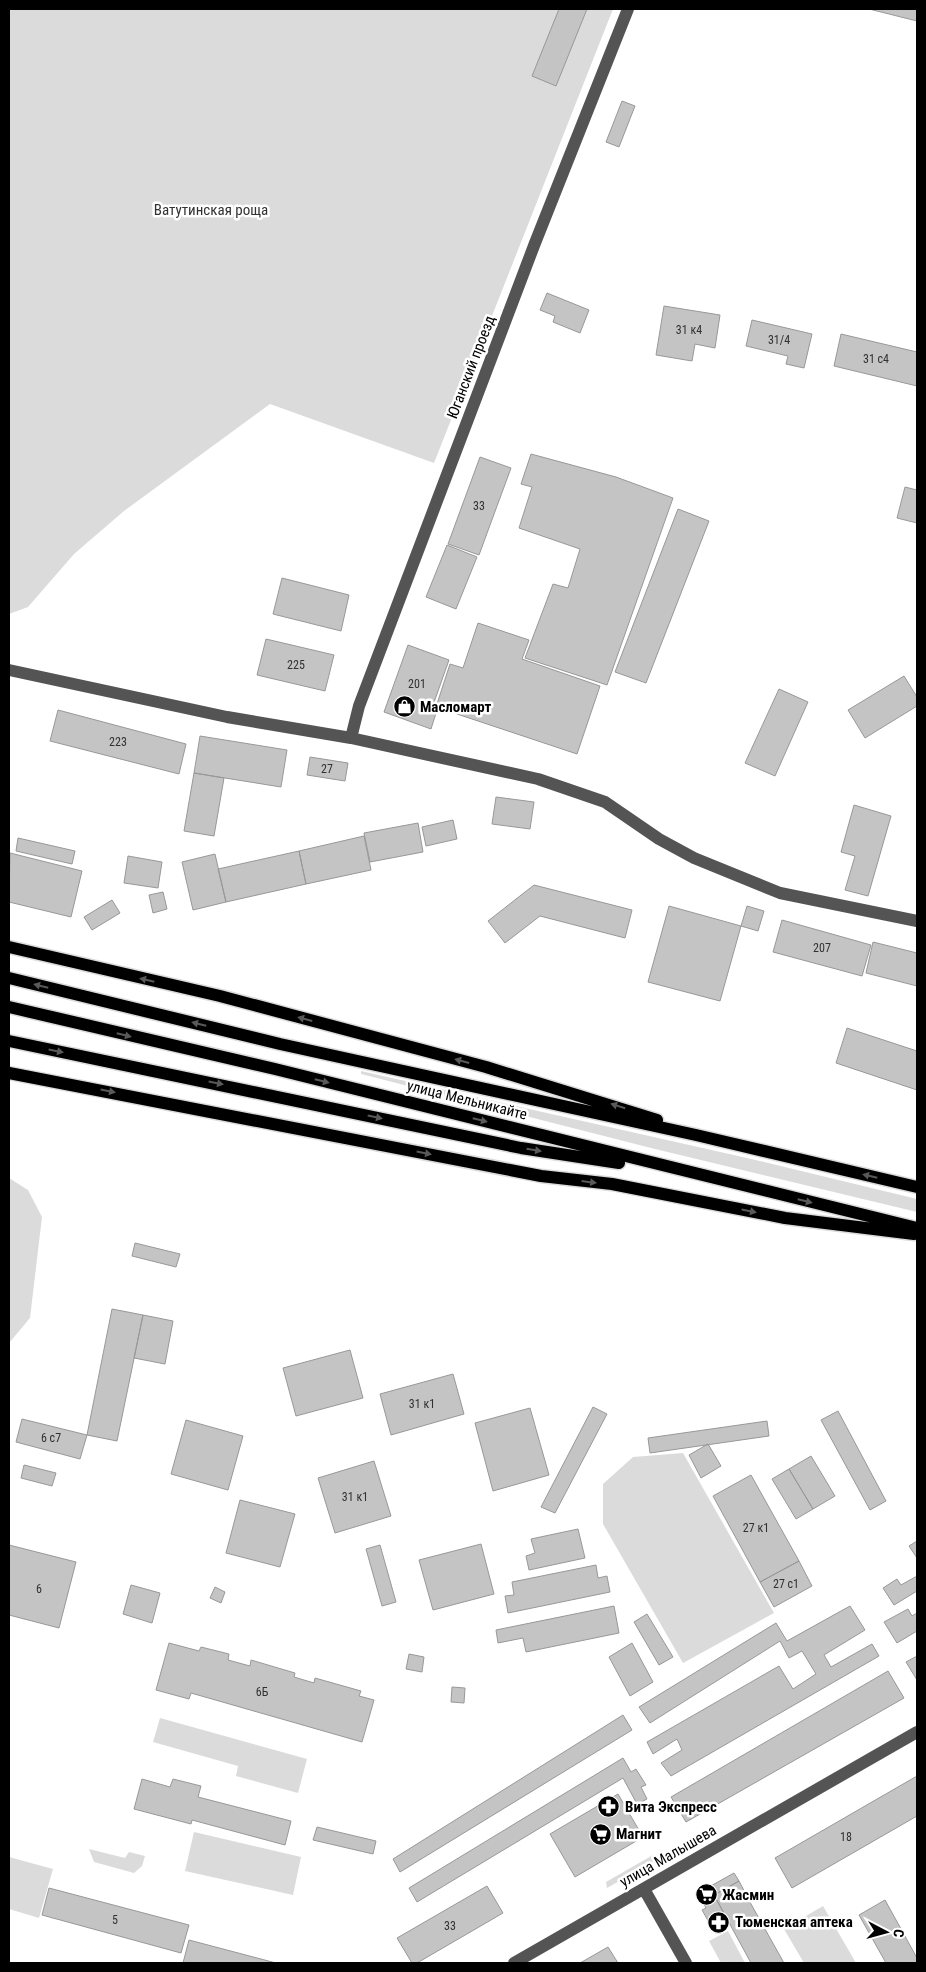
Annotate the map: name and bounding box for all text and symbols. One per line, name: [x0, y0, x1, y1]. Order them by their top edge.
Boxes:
park label: Ватутинская роща: [154, 201, 268, 219]
street label: Юганский проезд: [443, 313, 499, 421]
house number: 31 к4: [676, 323, 702, 337]
house number: 31/4: [768, 333, 790, 347]
house number: 31 с4: [863, 352, 889, 366]
house number: 33: [473, 499, 485, 513]
house number: 225: [287, 658, 305, 672]
house number: 201: [408, 677, 426, 691]
shop icon: Масломарт: [392, 695, 416, 719]
place label: Масломарт: [420, 698, 491, 716]
house number: 223: [109, 735, 127, 749]
house number: 27: [321, 762, 333, 776]
house number: 207: [813, 941, 831, 955]
one-way arrow: [140, 976, 155, 984]
one-way arrow: [34, 982, 49, 990]
one-way arrow: [297, 1014, 312, 1022]
one-way arrow: [192, 1020, 207, 1028]
one-way arrow: [117, 1031, 132, 1039]
one-way arrow: [49, 1048, 65, 1056]
one-way arrow: [454, 1056, 469, 1064]
street label: улица Мельникайте: [405, 1076, 529, 1124]
one-way arrow: [315, 1077, 330, 1085]
one-way arrow: [208, 1080, 224, 1088]
one-way arrow: [101, 1088, 117, 1096]
one-way arrow: [610, 1102, 625, 1110]
one-way arrow: [367, 1113, 383, 1121]
one-way arrow: [473, 1117, 488, 1125]
one-way arrow: [526, 1146, 542, 1154]
one-way arrow: [416, 1149, 432, 1157]
one-way arrow: [862, 1172, 877, 1180]
one-way arrow: [582, 1178, 598, 1186]
one-way arrow: [797, 1197, 812, 1205]
one-way arrow: [741, 1207, 757, 1215]
house number: 31 к1: [409, 1397, 435, 1411]
house number: 6 с7: [41, 1431, 61, 1445]
house number: 31 к1: [342, 1490, 368, 1504]
house number: 27 к1: [743, 1521, 769, 1535]
house number: 27 с1: [773, 1577, 799, 1591]
house number: 6: [36, 1582, 42, 1596]
house number: 6Б: [256, 1685, 269, 1699]
pharmacy icon: Вита Экспресс: [597, 1795, 621, 1819]
place label: Вита Экспресс: [625, 1798, 717, 1816]
street label: улица Малышева: [617, 1821, 719, 1891]
supermarket icon: Магнит: [588, 1822, 612, 1846]
place label: Магнит: [616, 1825, 662, 1843]
house number: 18: [840, 1830, 852, 1844]
supermarket icon: Жасмин: [694, 1883, 718, 1907]
place label: Жасмин: [722, 1886, 774, 1904]
north arrow: [861, 1907, 911, 1957]
pharmacy icon: Тюменская аптека: [707, 1910, 731, 1934]
house number: 5: [112, 1913, 118, 1927]
place label: Тюменская аптека: [735, 1913, 853, 1931]
house number: 33: [444, 1919, 456, 1933]
text: С: [891, 1929, 907, 1938]

